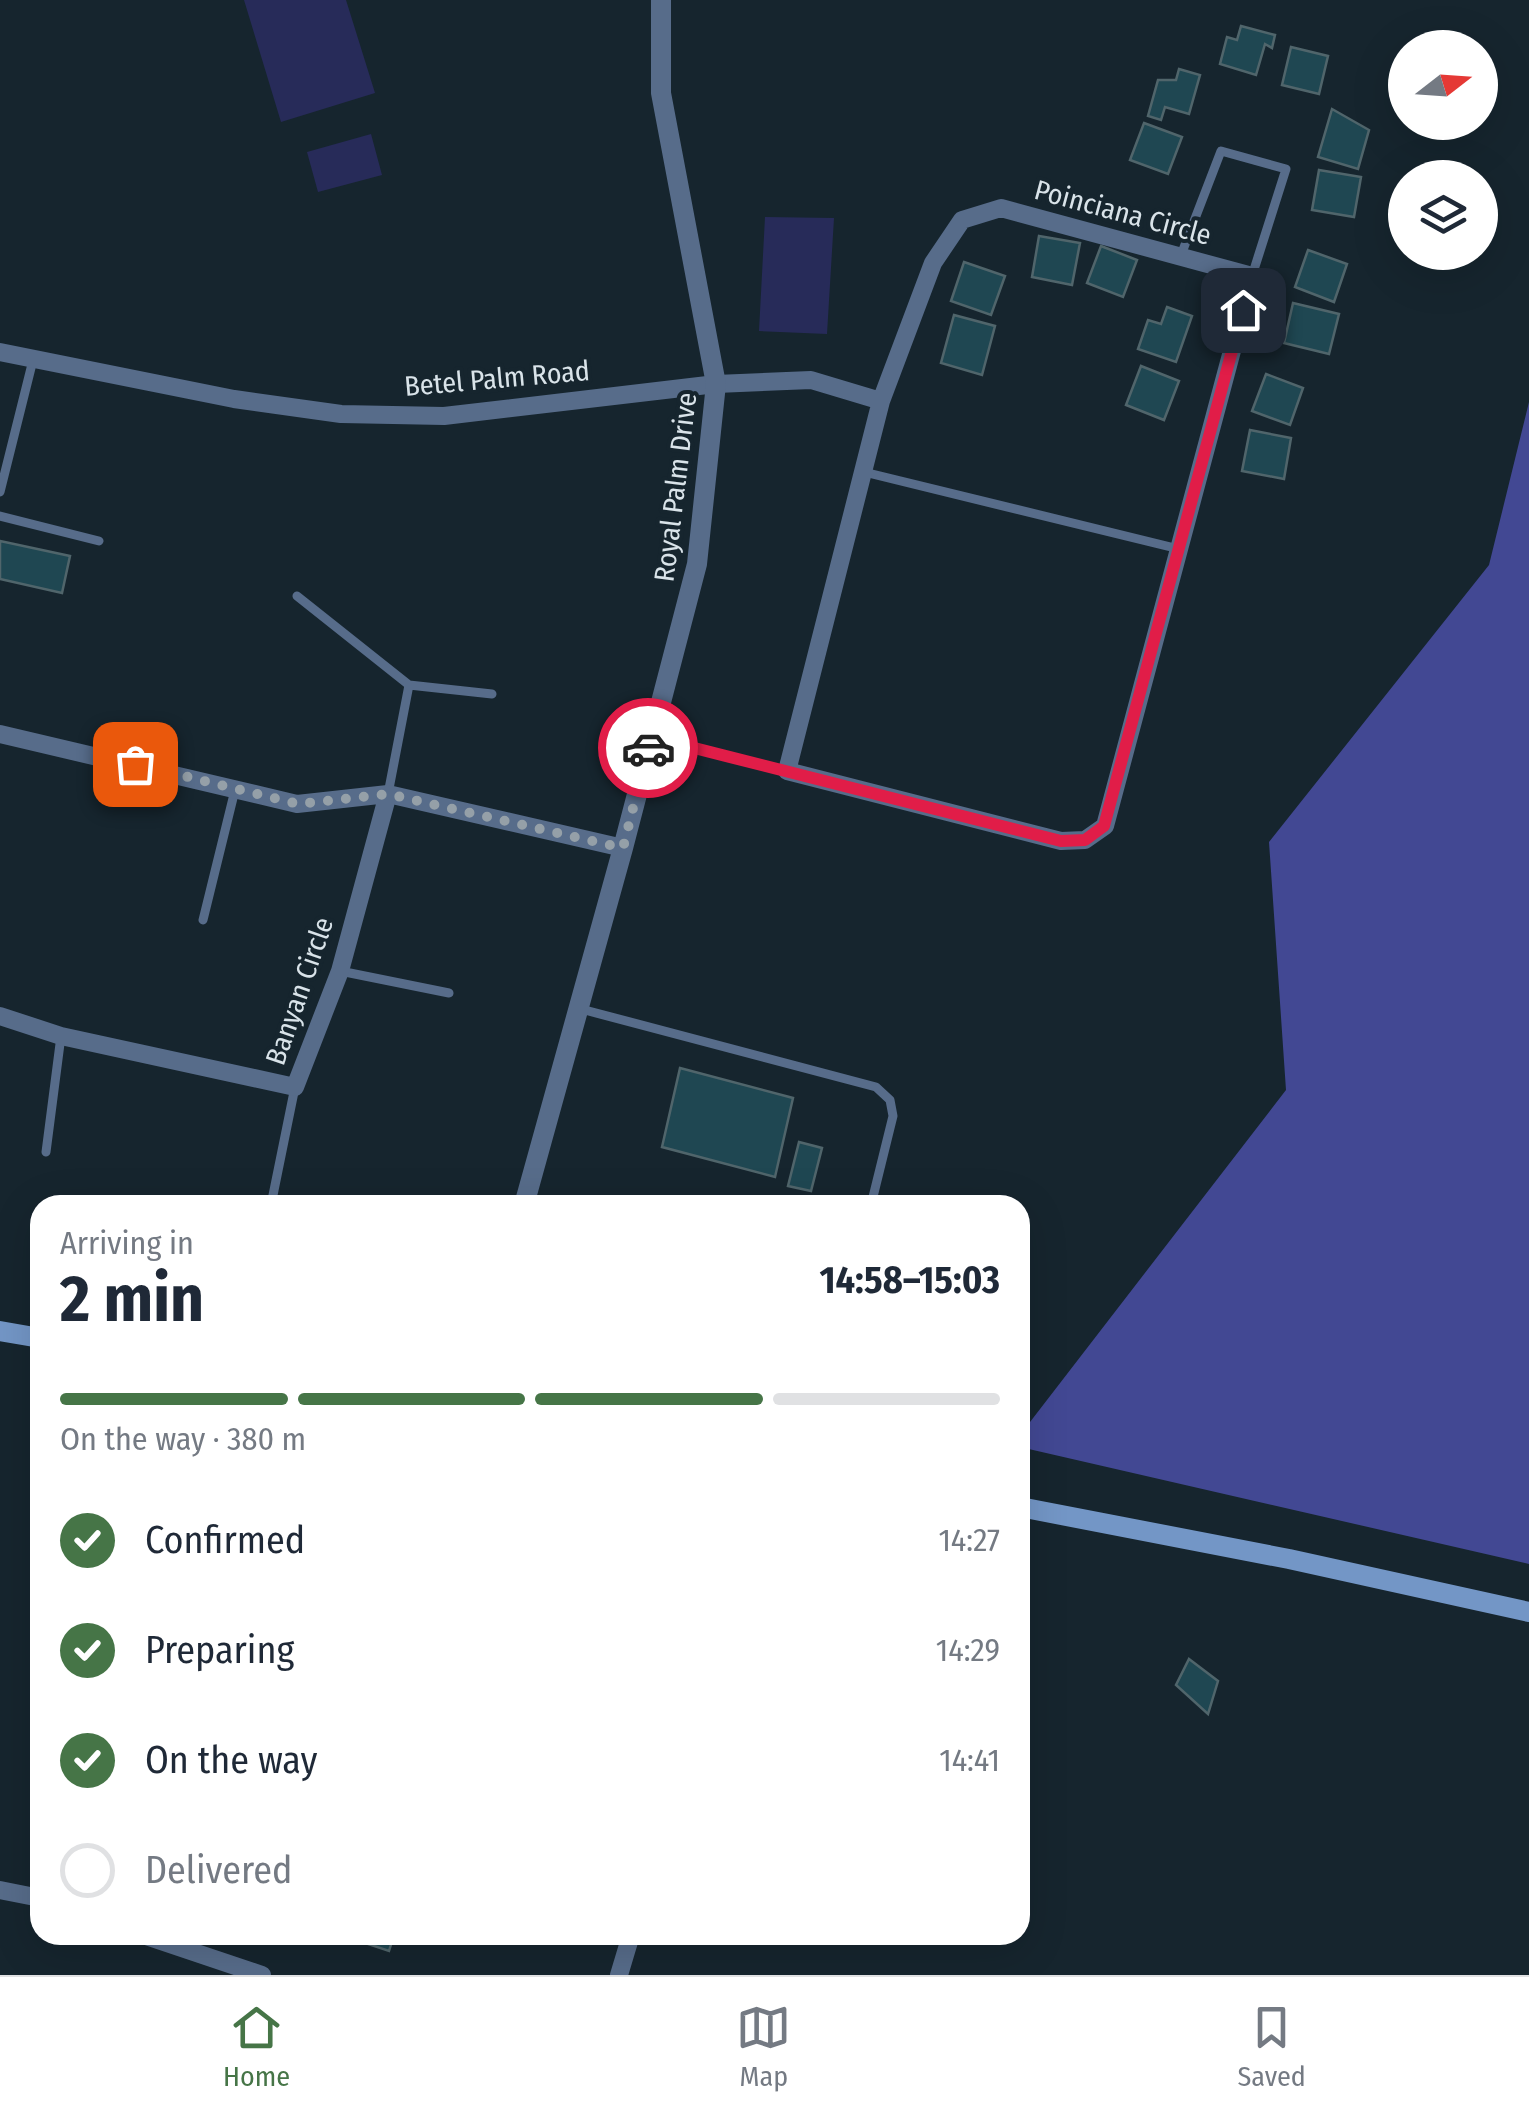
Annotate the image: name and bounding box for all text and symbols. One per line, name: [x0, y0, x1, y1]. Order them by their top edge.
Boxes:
north arrow: [1388, 30, 1498, 140]
map controls: [1388, 30, 1498, 270]
button: layers: [1388, 160, 1498, 270]
street label: Poinciana Circle: [1031, 173, 1215, 252]
pin: [1201, 268, 1286, 353]
icon: home: [1216, 283, 1271, 338]
street label: Betel Palm Road: [403, 354, 591, 403]
street label: Royal Palm Drive: [648, 391, 703, 584]
courier: [598, 698, 698, 798]
icon: car: [621, 721, 676, 776]
pin: [93, 722, 178, 807]
icon: bag: [108, 737, 163, 792]
street label: Banyan Circle: [259, 913, 340, 1069]
text: Arriving in: [60, 1224, 194, 1262]
text: 14:58–15:03: [819, 1257, 1000, 1303]
text: 2 min: [60, 1260, 204, 1338]
text: On the way · 380 m: [60, 1420, 306, 1458]
icon: check: [60, 1513, 115, 1568]
text: Confirmed: [145, 1517, 305, 1563]
text: 14:27: [938, 1521, 1000, 1559]
icon: check: [60, 1623, 115, 1678]
text: Preparing: [145, 1627, 294, 1673]
text: 14:29: [936, 1631, 1000, 1669]
icon: check: [60, 1733, 115, 1788]
text: On the way: [145, 1737, 317, 1783]
text: 14:41: [939, 1741, 1000, 1779]
text: Delivered: [145, 1847, 292, 1893]
tab: Home: [223, 2000, 290, 2093]
tab: Map: [736, 2000, 791, 2093]
tab: Saved: [1237, 2000, 1306, 2093]

